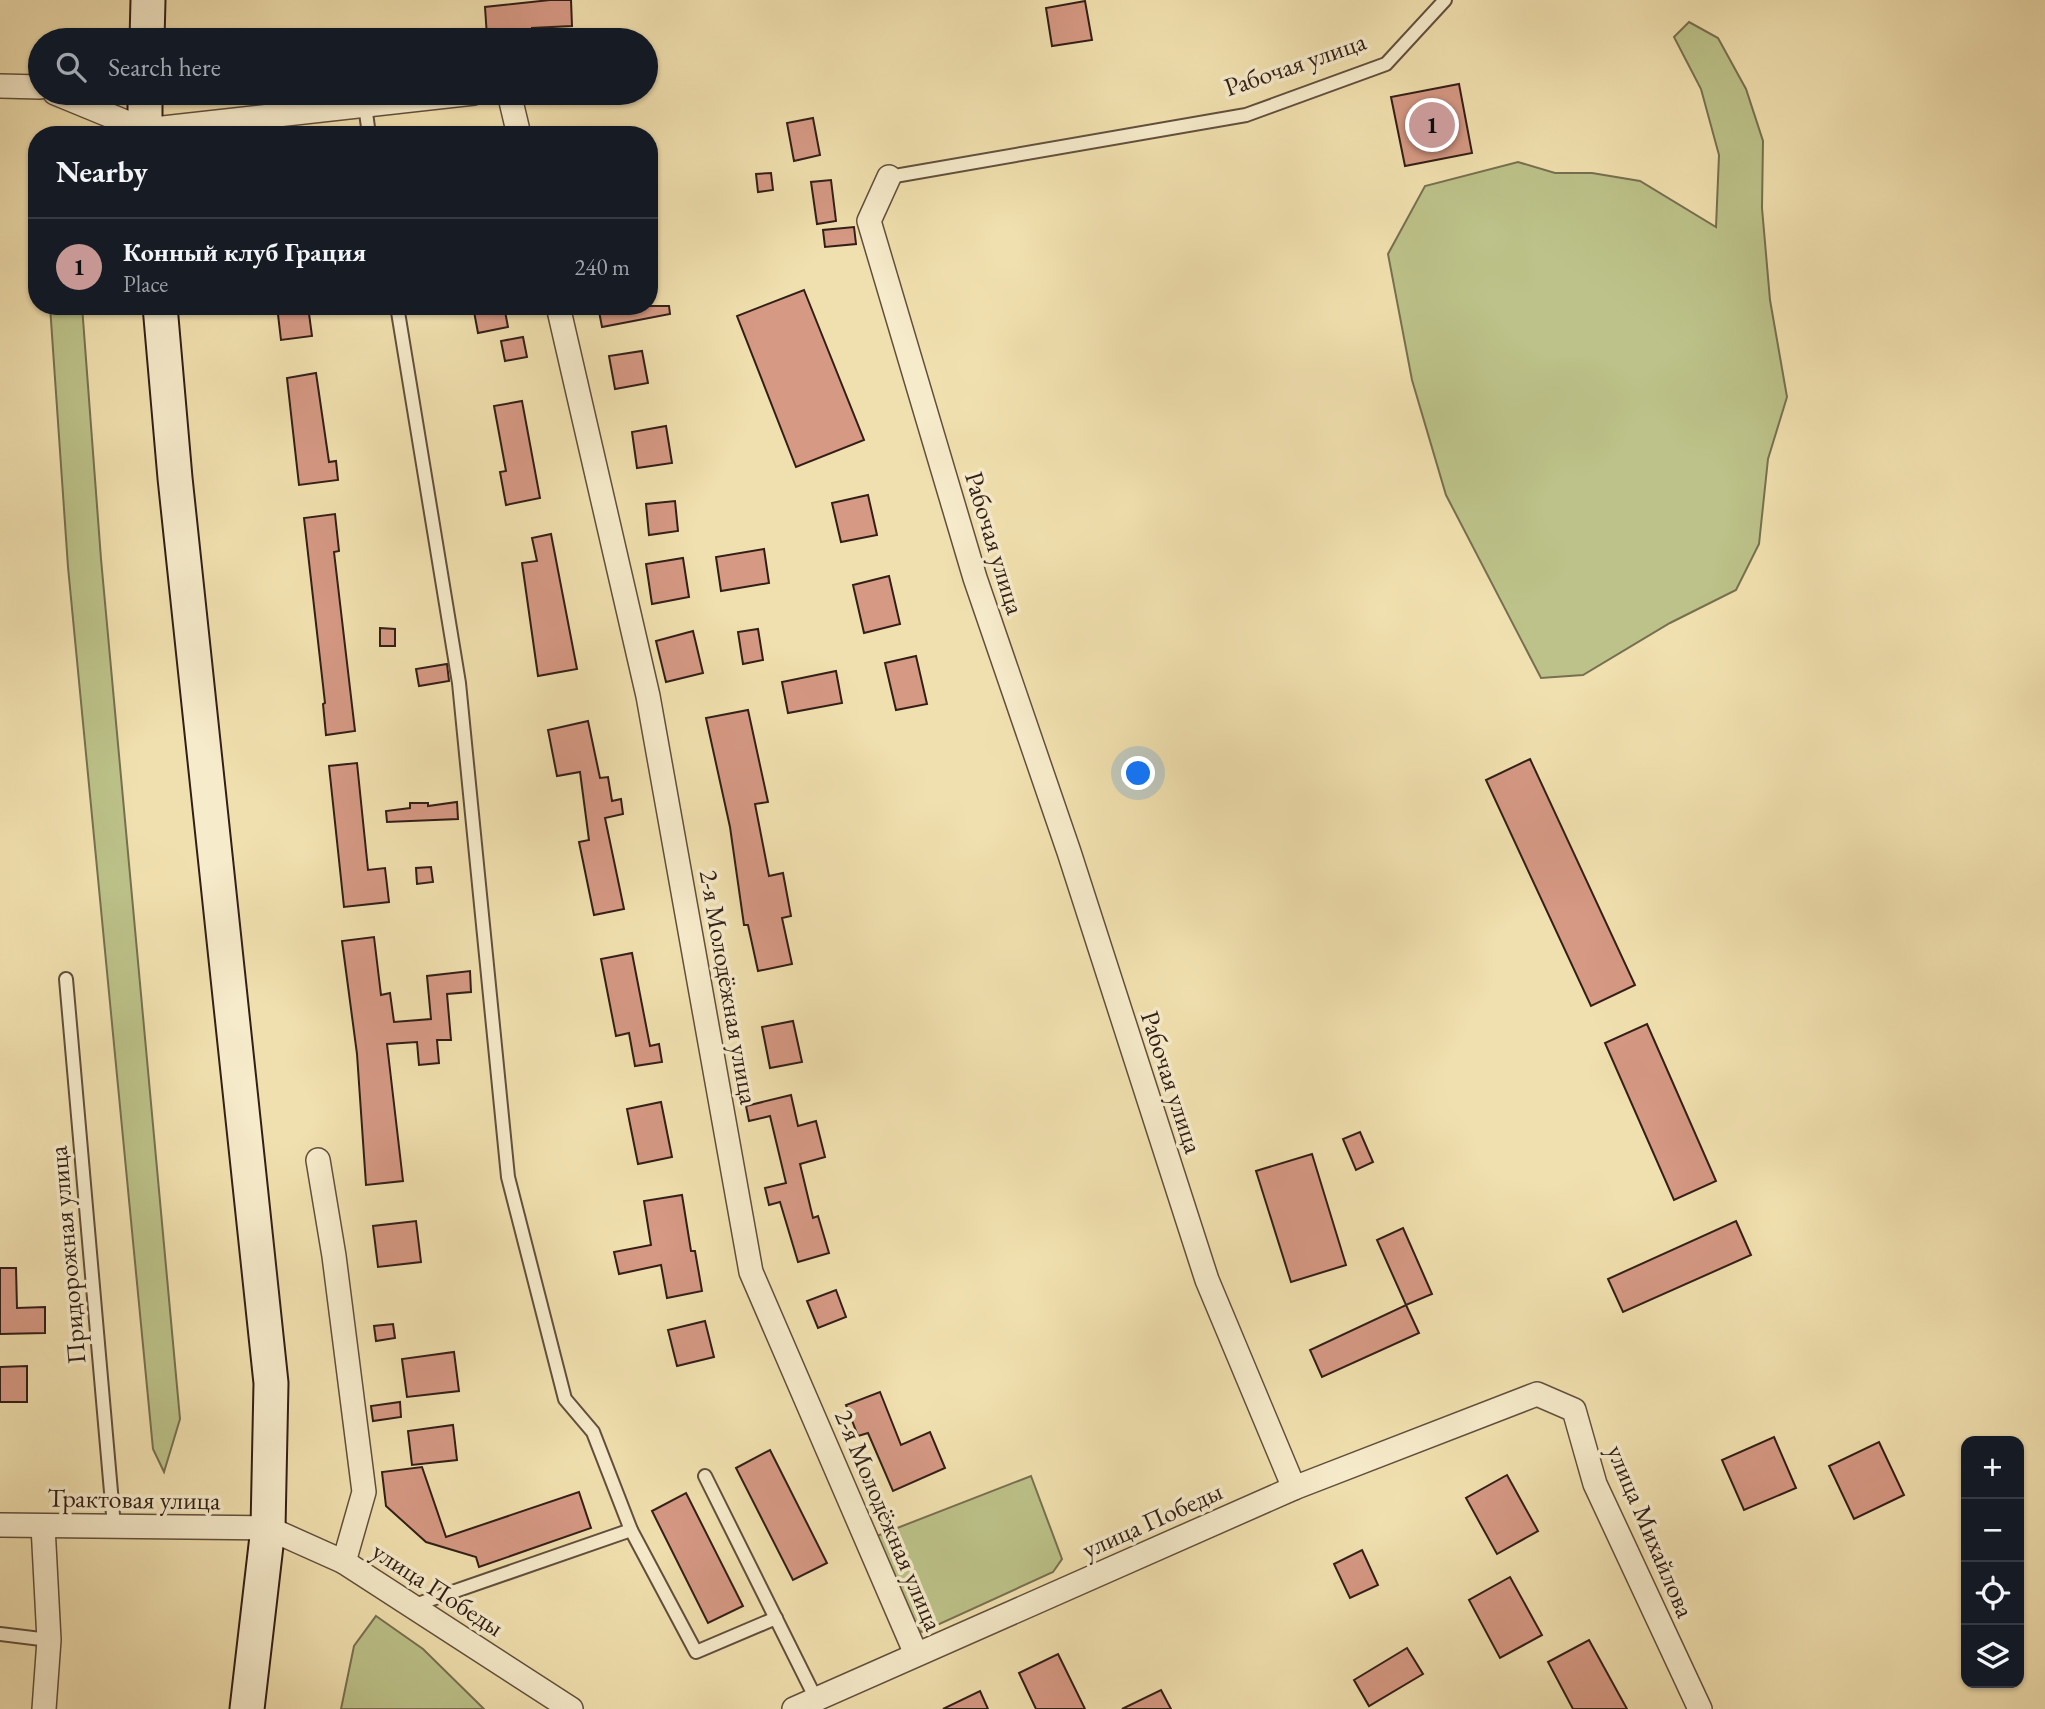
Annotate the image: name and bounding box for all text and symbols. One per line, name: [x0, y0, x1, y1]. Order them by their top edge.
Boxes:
street label: Рабочая улица: [1220, 24, 1371, 104]
search box: [28, 28, 658, 105]
icon: search: [52, 48, 90, 86]
text: Search here: [108, 50, 221, 84]
pin: 1: [1409, 99, 1455, 151]
text: Nearby: [56, 152, 148, 191]
text: Конный клуб Грация: [123, 235, 366, 269]
text: 1: [73, 252, 85, 282]
text: 240 m: [574, 252, 630, 282]
text: Place: [123, 269, 168, 299]
street label: Рабочая улица: [957, 467, 1033, 619]
your location: [1121, 756, 1155, 790]
street label: 2-я Молодёжная улица: [692, 867, 766, 1108]
street label: Рабочая улица: [1133, 1006, 1211, 1158]
street label: Придорожная улица: [40, 1144, 93, 1365]
street label: 2-я Молодёжная улица: [827, 1404, 951, 1637]
map controls: [1961, 1436, 2024, 1688]
button: +: [1961, 1436, 2024, 1499]
street label: улица Михайлова: [1599, 1439, 1703, 1623]
street label: улица Победы: [1076, 1474, 1228, 1566]
street label: Трактовая улица: [47, 1480, 221, 1518]
button: −: [1961, 1499, 2024, 1562]
street label: улица Победы: [366, 1534, 510, 1644]
button: locate: [1961, 1562, 2024, 1625]
button: layers: [1961, 1625, 2024, 1688]

